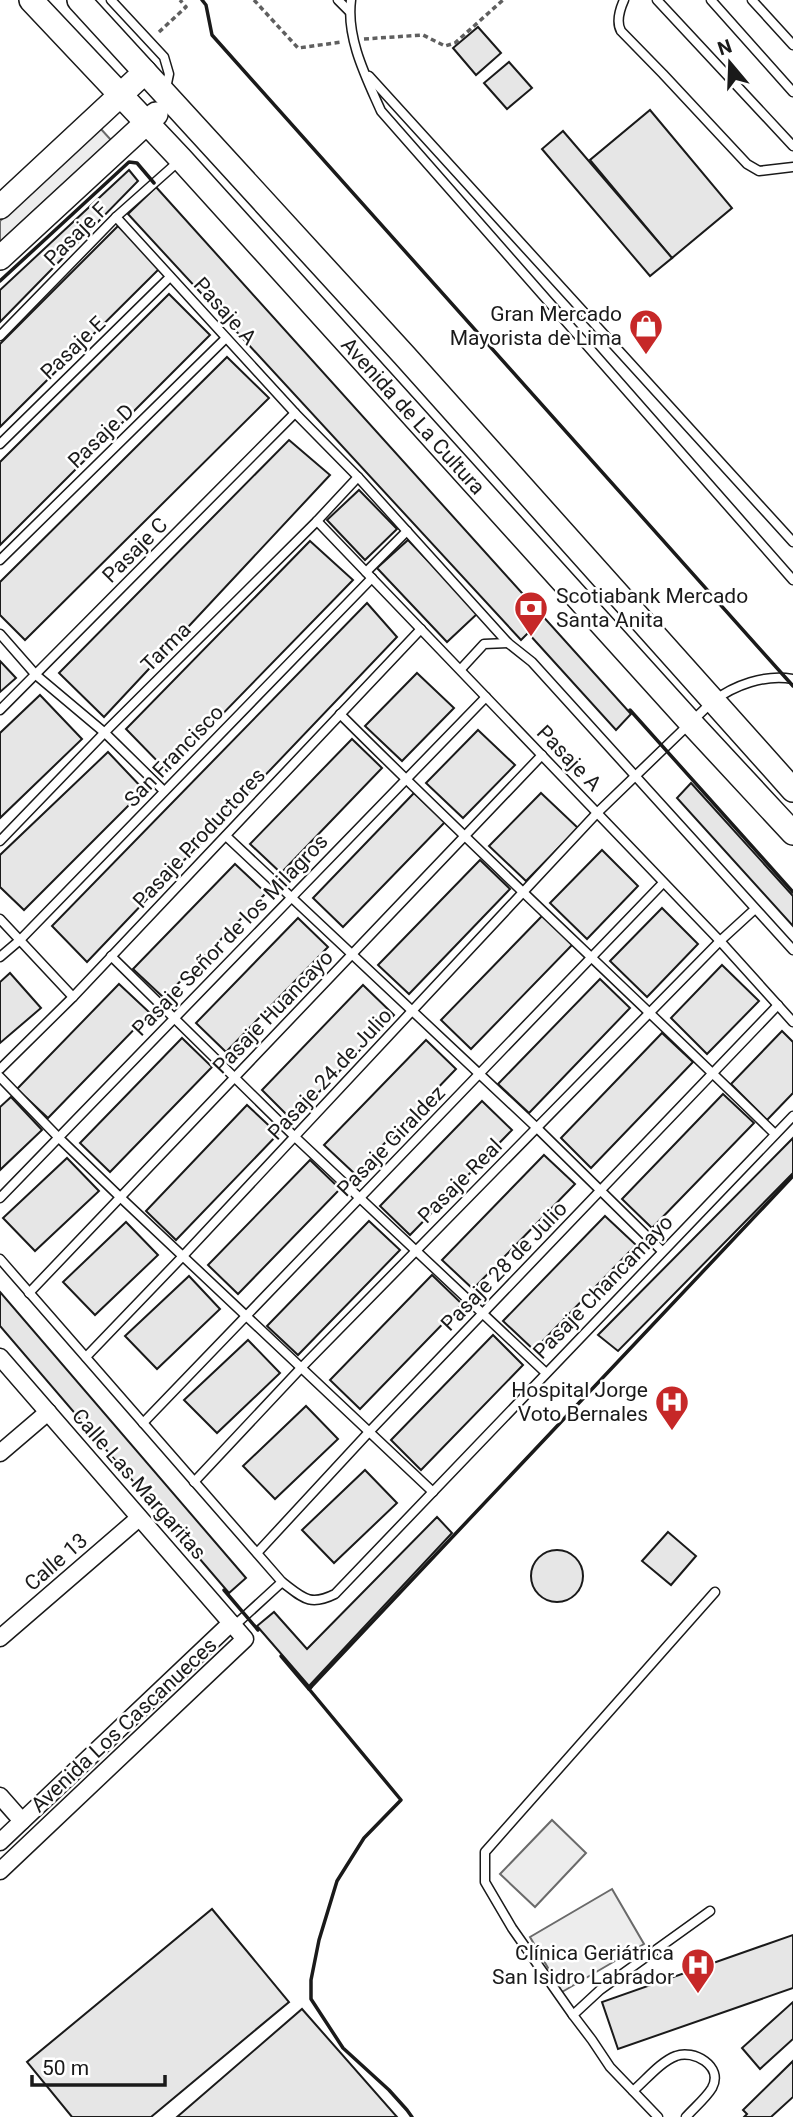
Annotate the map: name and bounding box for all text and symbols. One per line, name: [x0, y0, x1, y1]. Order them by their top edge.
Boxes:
north arrow: [695, 28, 765, 98]
text: N: [715, 34, 735, 60]
street label: Pasaje F: [39, 197, 113, 271]
street label: Pasaje A: [189, 273, 262, 350]
place label: Gran Mercado Mayorista de Lima: [450, 302, 622, 350]
shop icon: Gran Mercado Mayorista de Lima: [627, 307, 665, 356]
street label: Pasaje E: [36, 311, 110, 384]
street label: Avenida de La Cultura: [336, 333, 490, 499]
street label: Pasaje D: [63, 399, 139, 473]
street label: Pasaje C: [98, 513, 172, 587]
place label: Scotiabank Mercado Santa Anita: [556, 584, 748, 632]
bank icon: Scotiabank Mercado Santa Anita: [512, 589, 550, 638]
street label: Tarma: [136, 617, 196, 677]
street label: San Francisco: [120, 700, 228, 812]
street label: Pasaje A: [532, 720, 606, 796]
street label: Pasaje Productores: [128, 763, 270, 913]
street label: Pasaje Señor de los Milagros: [127, 829, 333, 1041]
street label: Pasaje Huancayo: [208, 945, 338, 1079]
street label: Pasaje 24 de Julio: [263, 1003, 397, 1145]
street label: Pasaje Giraldez: [332, 1081, 450, 1201]
street label: Pasaje Real: [413, 1134, 507, 1228]
street label: Pasaje 28 de Julio: [436, 1196, 572, 1336]
street label: Pasaje Chancamayo: [528, 1210, 678, 1364]
place label: Hospital Jorge Voto Bernales: [511, 1378, 648, 1426]
hospital icon: Hospital Jorge Voto Bernales: [653, 1383, 691, 1432]
street label: Calle Las Margaritas: [67, 1404, 211, 1564]
street label: Calle 13: [20, 1528, 92, 1596]
street label: Avenida Los Cascanueces: [26, 1633, 222, 1817]
place label: Clínica Geriátrica San Isidro Labrador: [492, 1941, 674, 1989]
hospital icon: Clínica Geriátrica San Isidro Labrador: [679, 1946, 717, 1995]
scale bar: [32, 2044, 164, 2088]
text: 50 m: [42, 2056, 89, 2080]

